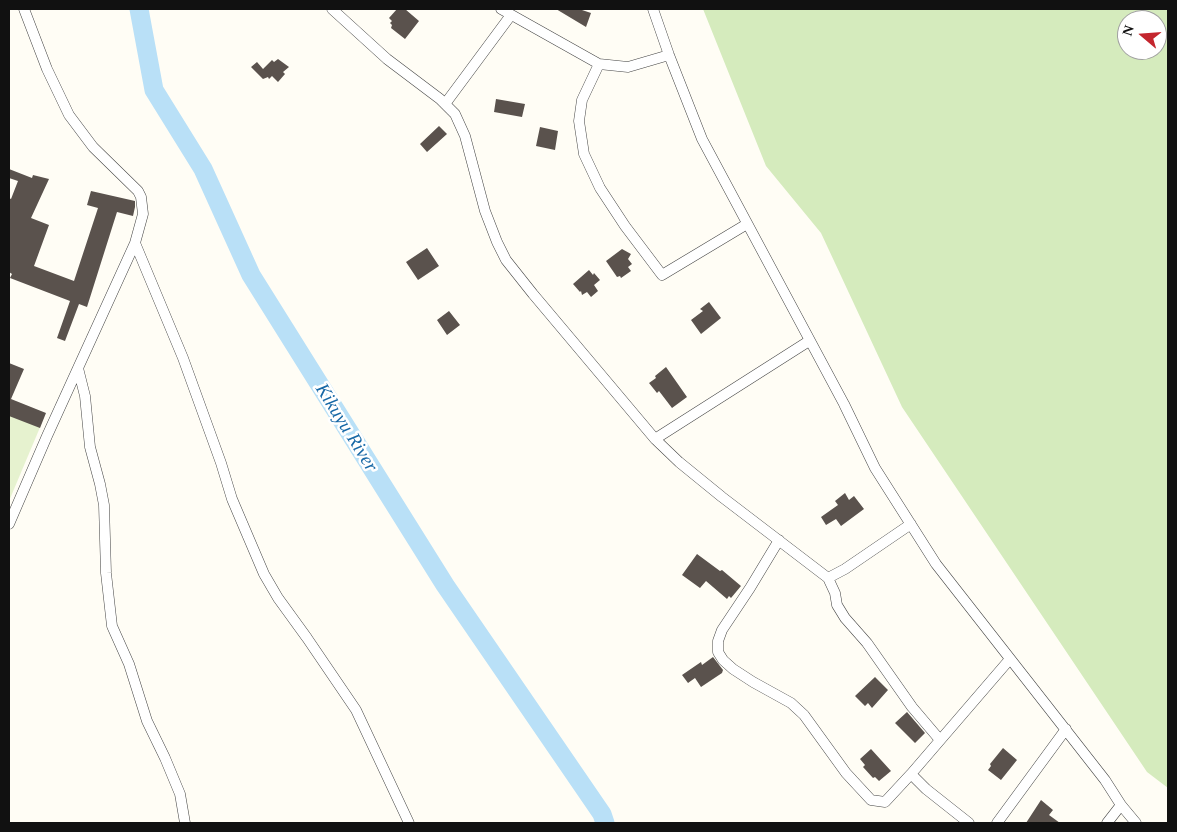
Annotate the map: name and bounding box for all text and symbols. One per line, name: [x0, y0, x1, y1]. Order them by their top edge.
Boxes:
north arrow: [1117, 10, 1167, 60]
text: N: [1120, 23, 1137, 38]
water label: Kikuyu River: [310, 380, 382, 476]

